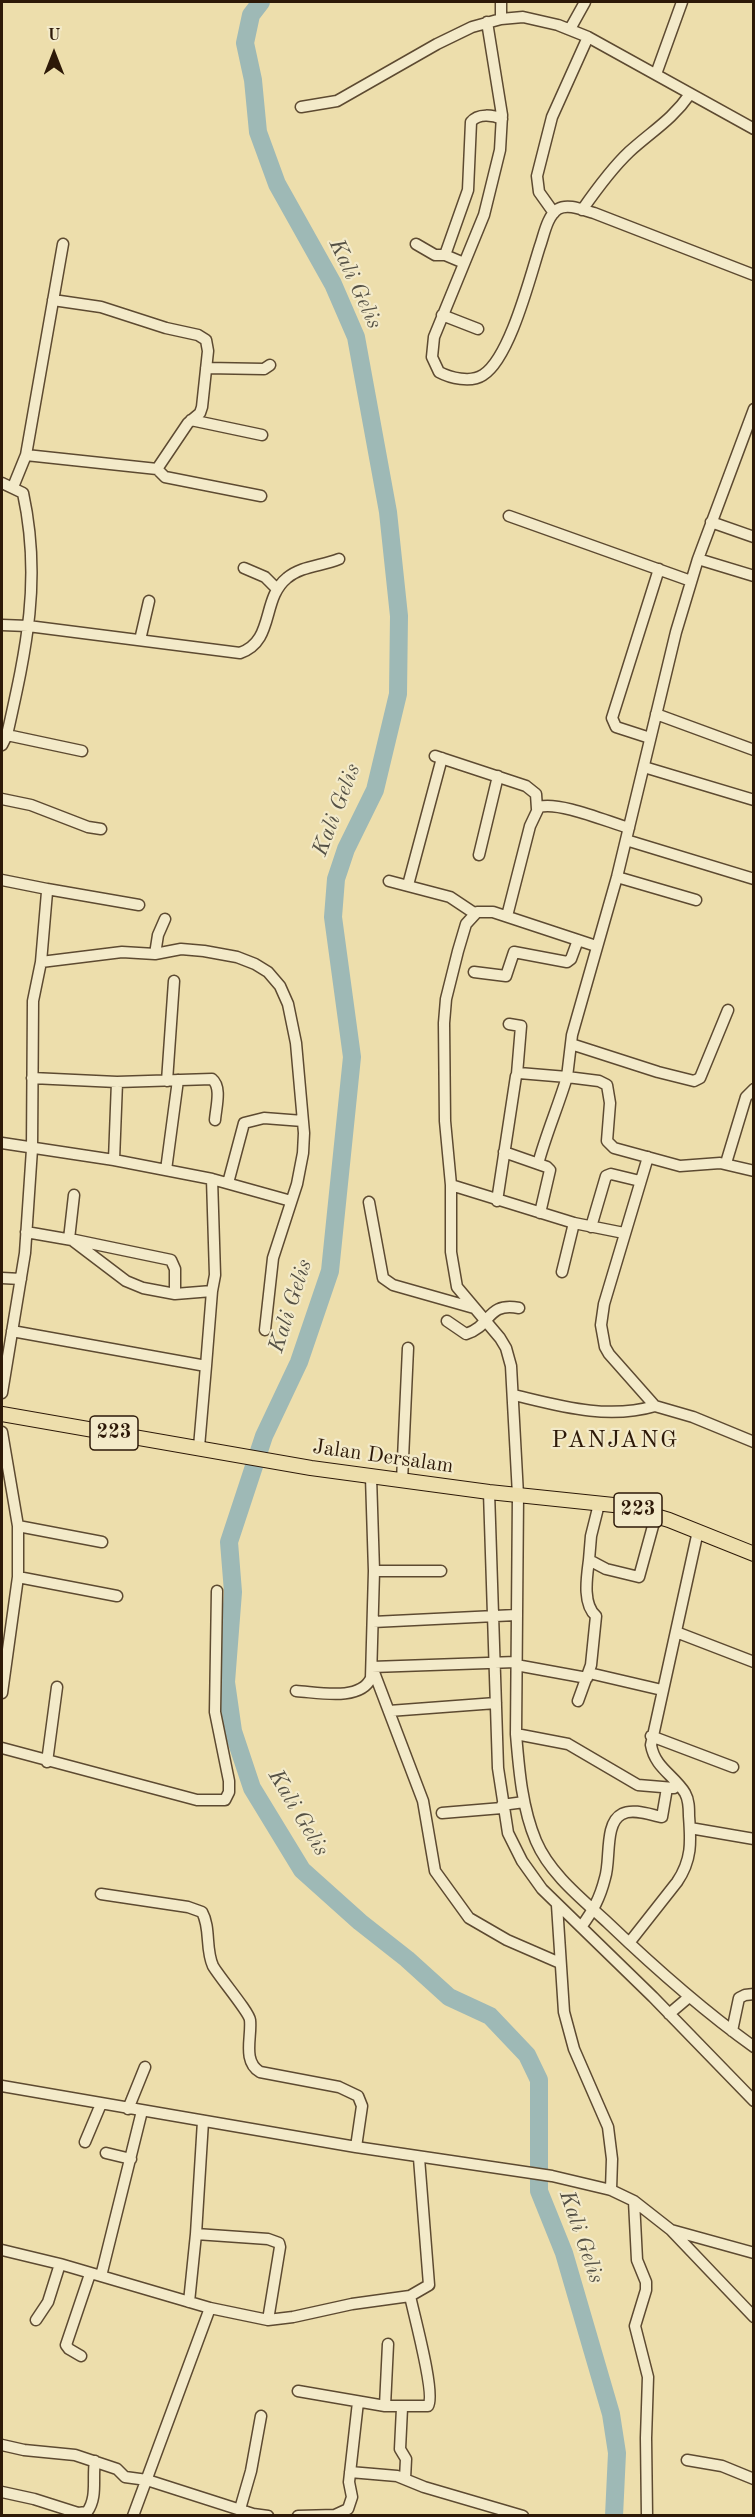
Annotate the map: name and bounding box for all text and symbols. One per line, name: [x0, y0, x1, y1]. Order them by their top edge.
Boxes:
north arrow: [24, 24, 84, 84]
text: U: [48, 28, 60, 44]
water label: Kali Gelis: [323, 235, 387, 333]
water label: Kali Gelis: [307, 760, 367, 860]
water label: Kali Gelis: [264, 1256, 318, 1356]
road number: 223: [90, 1416, 138, 1450]
district label: PANJANG: [551, 1427, 679, 1455]
street label: Jalan Dersalam: [311, 1435, 455, 1479]
road number: 223: [614, 1493, 662, 1527]
water label: Kali Gelis: [262, 1765, 334, 1861]
water label: Kali Gelis: [553, 2187, 609, 2287]

